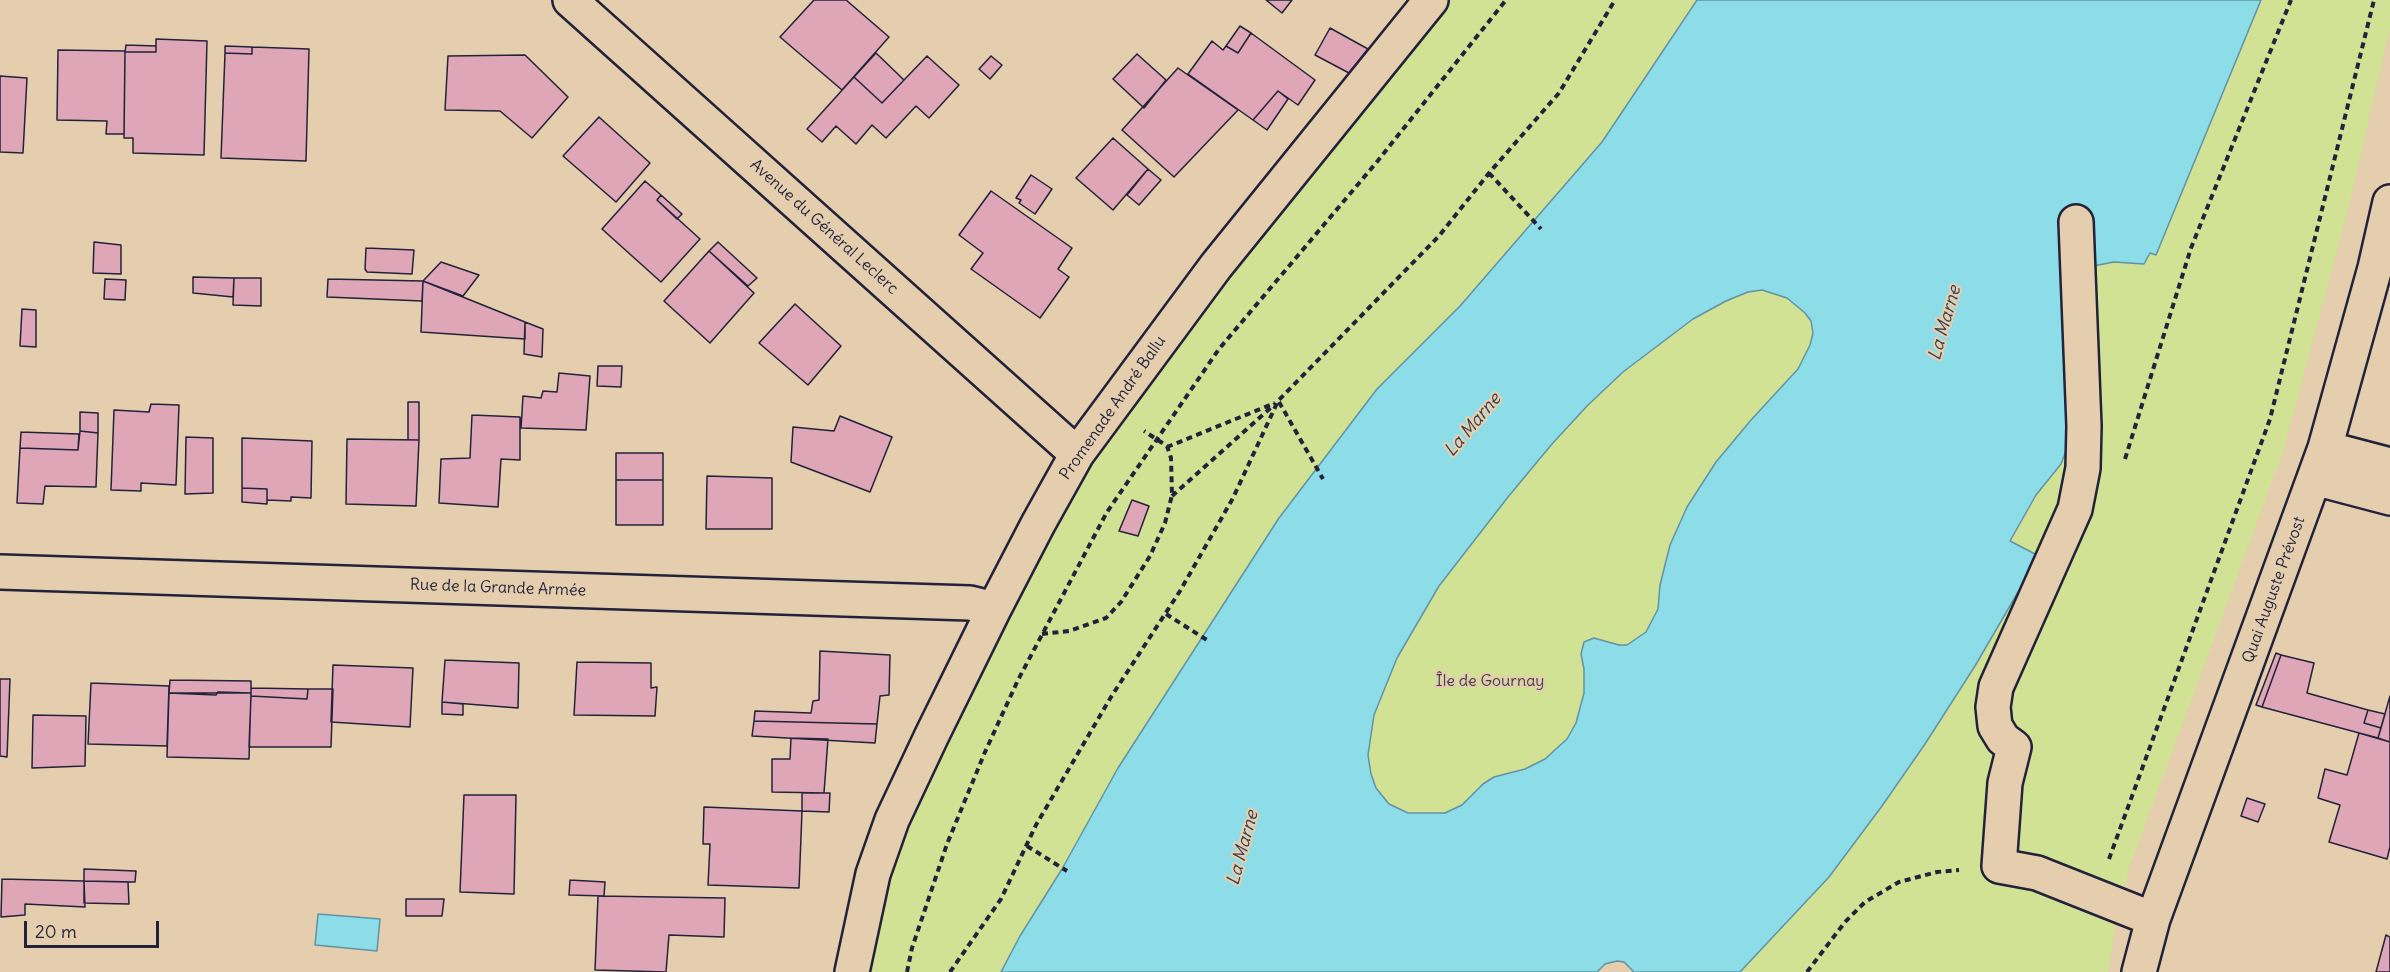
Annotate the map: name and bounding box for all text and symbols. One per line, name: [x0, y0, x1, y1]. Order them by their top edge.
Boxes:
street label: Avenue du Général Leclerc: [746, 155, 902, 299]
water label: La Marne: [1924, 283, 1966, 363]
street label: Promenade André Ballu: [1056, 332, 1170, 484]
water label: La Marne: [1440, 389, 1506, 461]
street label: Quai Auguste Prévost: [2239, 514, 2309, 666]
street label: Rue de la Grande Armée: [410, 575, 586, 601]
park label: Île de Gournay: [1436, 671, 1544, 691]
water label: La Marne: [1223, 808, 1263, 888]
scale bar: [27, 909, 162, 947]
text: 20 m: [35, 920, 77, 943]

